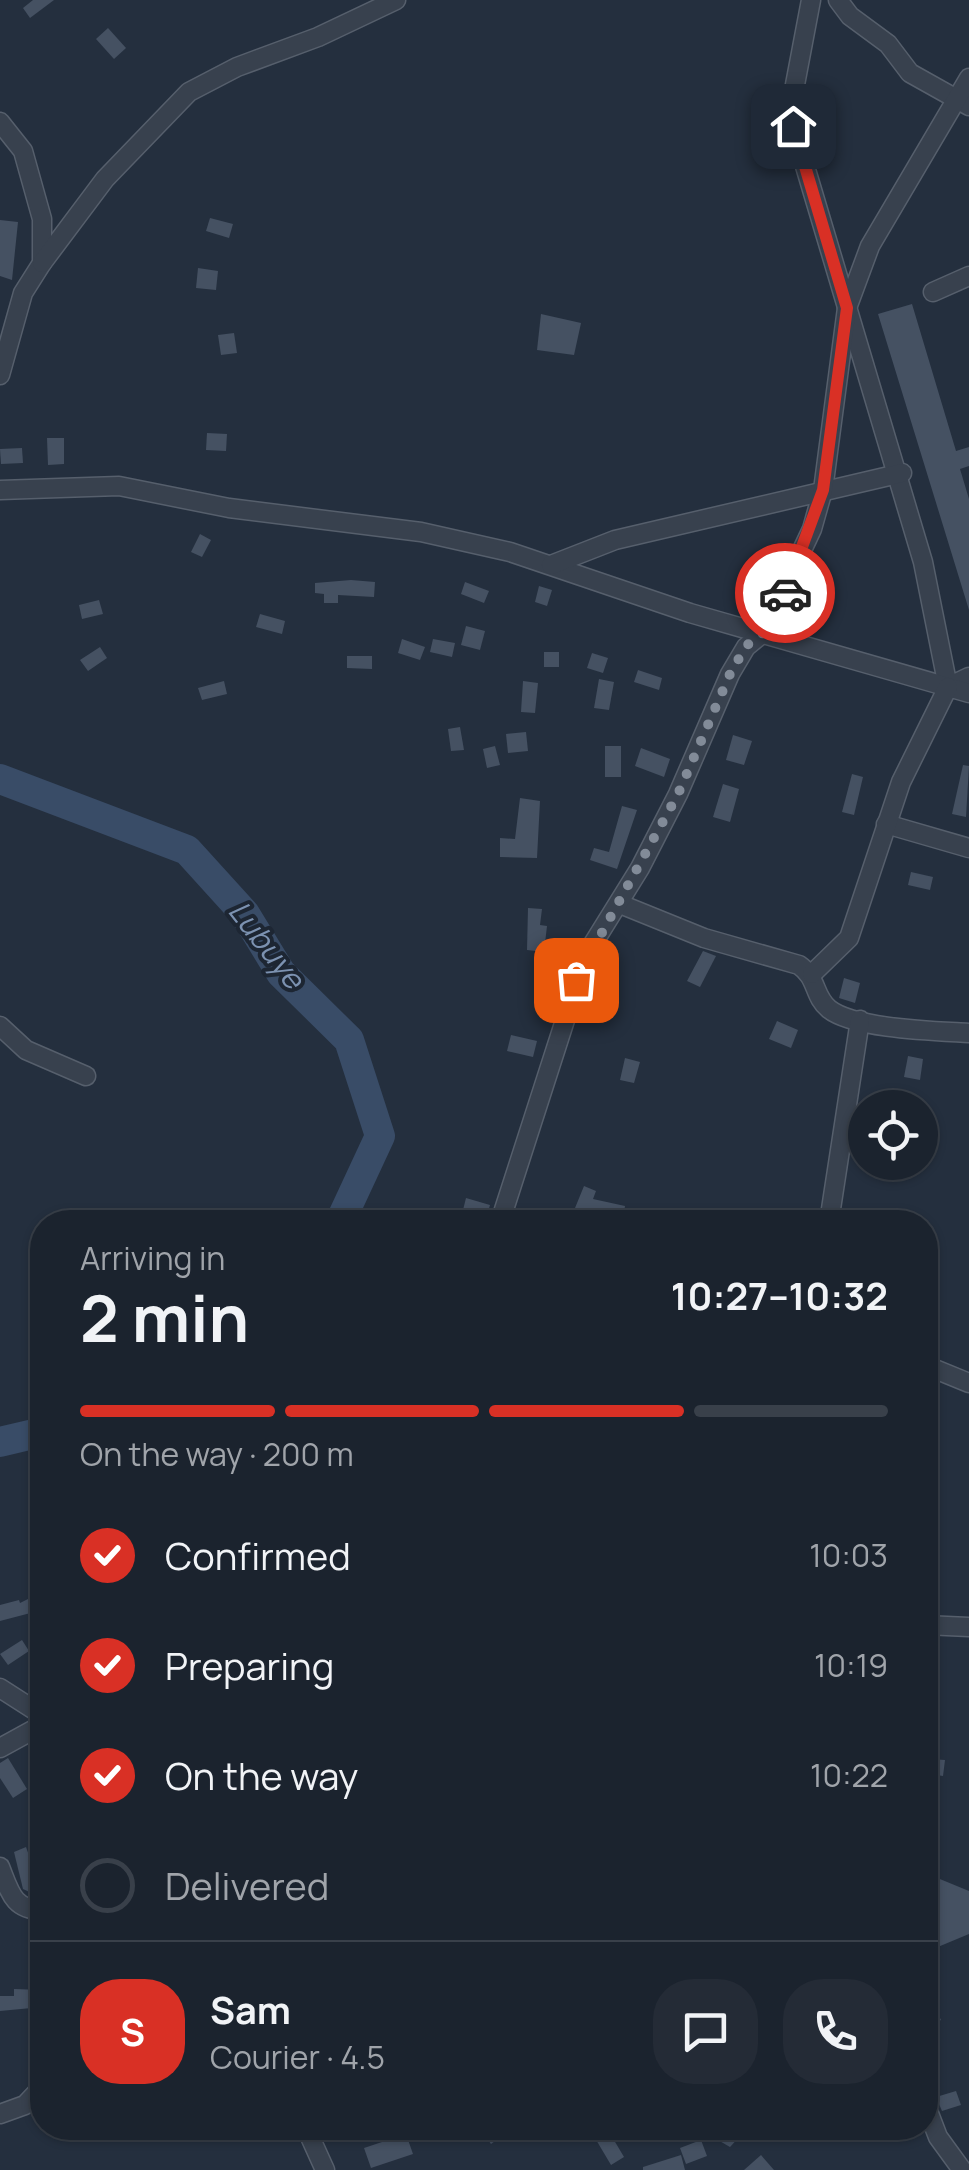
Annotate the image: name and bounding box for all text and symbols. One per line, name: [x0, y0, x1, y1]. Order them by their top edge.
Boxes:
pin: [751, 84, 836, 169]
icon: home: [766, 99, 821, 154]
courier: [735, 543, 835, 643]
icon: car: [758, 566, 813, 621]
water label: Lubuye: [220, 891, 315, 998]
pin: [534, 938, 619, 1023]
icon: bag: [549, 953, 604, 1008]
map controls: [848, 1090, 938, 1180]
button: locate: [848, 1090, 938, 1180]
text: Arriving in: [80, 1236, 225, 1280]
text: 10:27–10:32: [671, 1269, 888, 1321]
text: 2 min: [80, 1273, 249, 1362]
text: On the way · 200 m: [80, 1432, 354, 1476]
icon: check: [80, 1528, 135, 1583]
text: Confirmed: [165, 1529, 351, 1581]
text: 10:03: [809, 1533, 888, 1577]
icon: check: [80, 1638, 135, 1693]
text: Preparing: [165, 1639, 334, 1691]
text: 10:19: [814, 1643, 888, 1687]
icon: check: [80, 1748, 135, 1803]
text: On the way: [165, 1749, 358, 1801]
text: 10:22: [810, 1753, 888, 1797]
text: Delivered: [165, 1859, 329, 1911]
button: chat: [653, 1979, 758, 2084]
button: phone: [783, 1979, 888, 2084]
text: Sam: [210, 1983, 291, 2035]
text: S: [120, 2005, 145, 2057]
text: Courier · 4.5: [210, 2035, 385, 2079]

